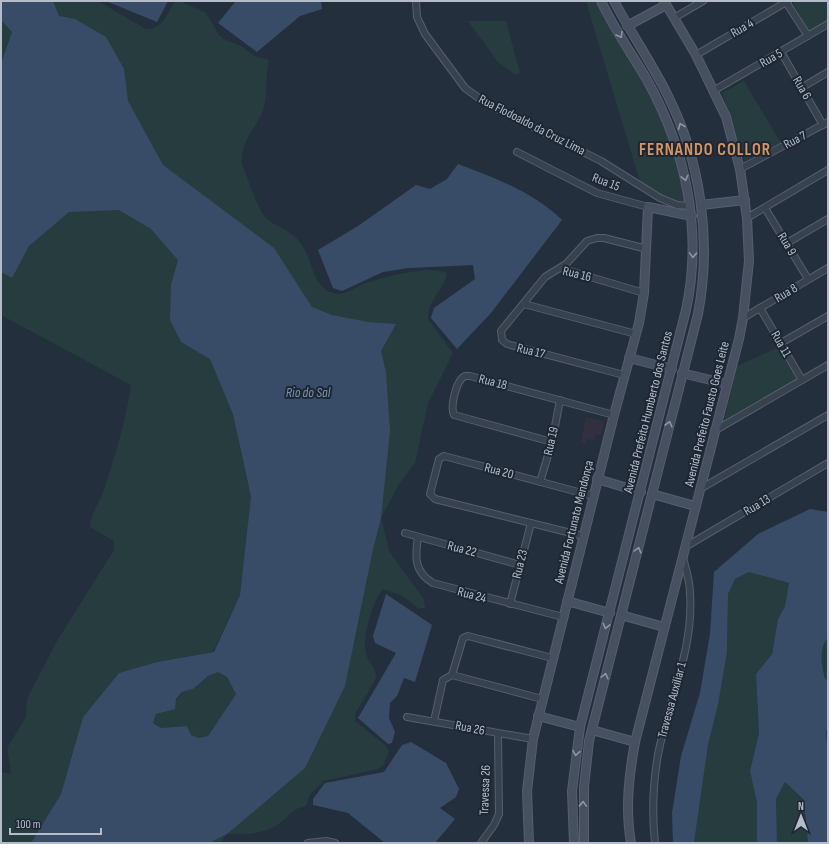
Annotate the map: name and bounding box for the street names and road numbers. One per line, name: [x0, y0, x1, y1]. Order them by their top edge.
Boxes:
street label: Rua 4: [728, 15, 757, 41]
street label: Rua 5: [757, 45, 785, 71]
street label: Rua 6: [789, 74, 815, 103]
street label: Rua Flodoaldo da Cruz Lima: [476, 91, 588, 159]
street label: Rua 7: [781, 127, 810, 153]
street label: Rua 15: [590, 169, 622, 195]
street label: Rua 9: [774, 229, 800, 259]
street label: Rua 16: [561, 263, 593, 285]
street label: Rua 8: [771, 280, 801, 306]
street label: Rua 11: [767, 328, 795, 360]
street label: Avenida Prefeito Humberto dos Santos: [620, 329, 676, 496]
street label: Rua 17: [515, 340, 547, 362]
street label: Avenida Prefeito Fausto Goes Leite: [681, 340, 733, 489]
street label: Rua 18: [477, 371, 509, 394]
street label: Rua 19: [540, 425, 562, 457]
street label: Rua 20: [483, 459, 516, 483]
street label: Avenida Fortunato Mendonça: [551, 459, 597, 586]
street label: Rua 13: [741, 491, 773, 519]
street label: Rua 22: [446, 537, 478, 561]
street label: Rua 23: [509, 548, 531, 580]
street label: Rua 24: [456, 583, 489, 607]
street label: Travessa Auxiliar 1: [654, 660, 690, 740]
street label: Rua 26: [454, 717, 486, 739]
street label: Travessa 26: [476, 764, 494, 815]

